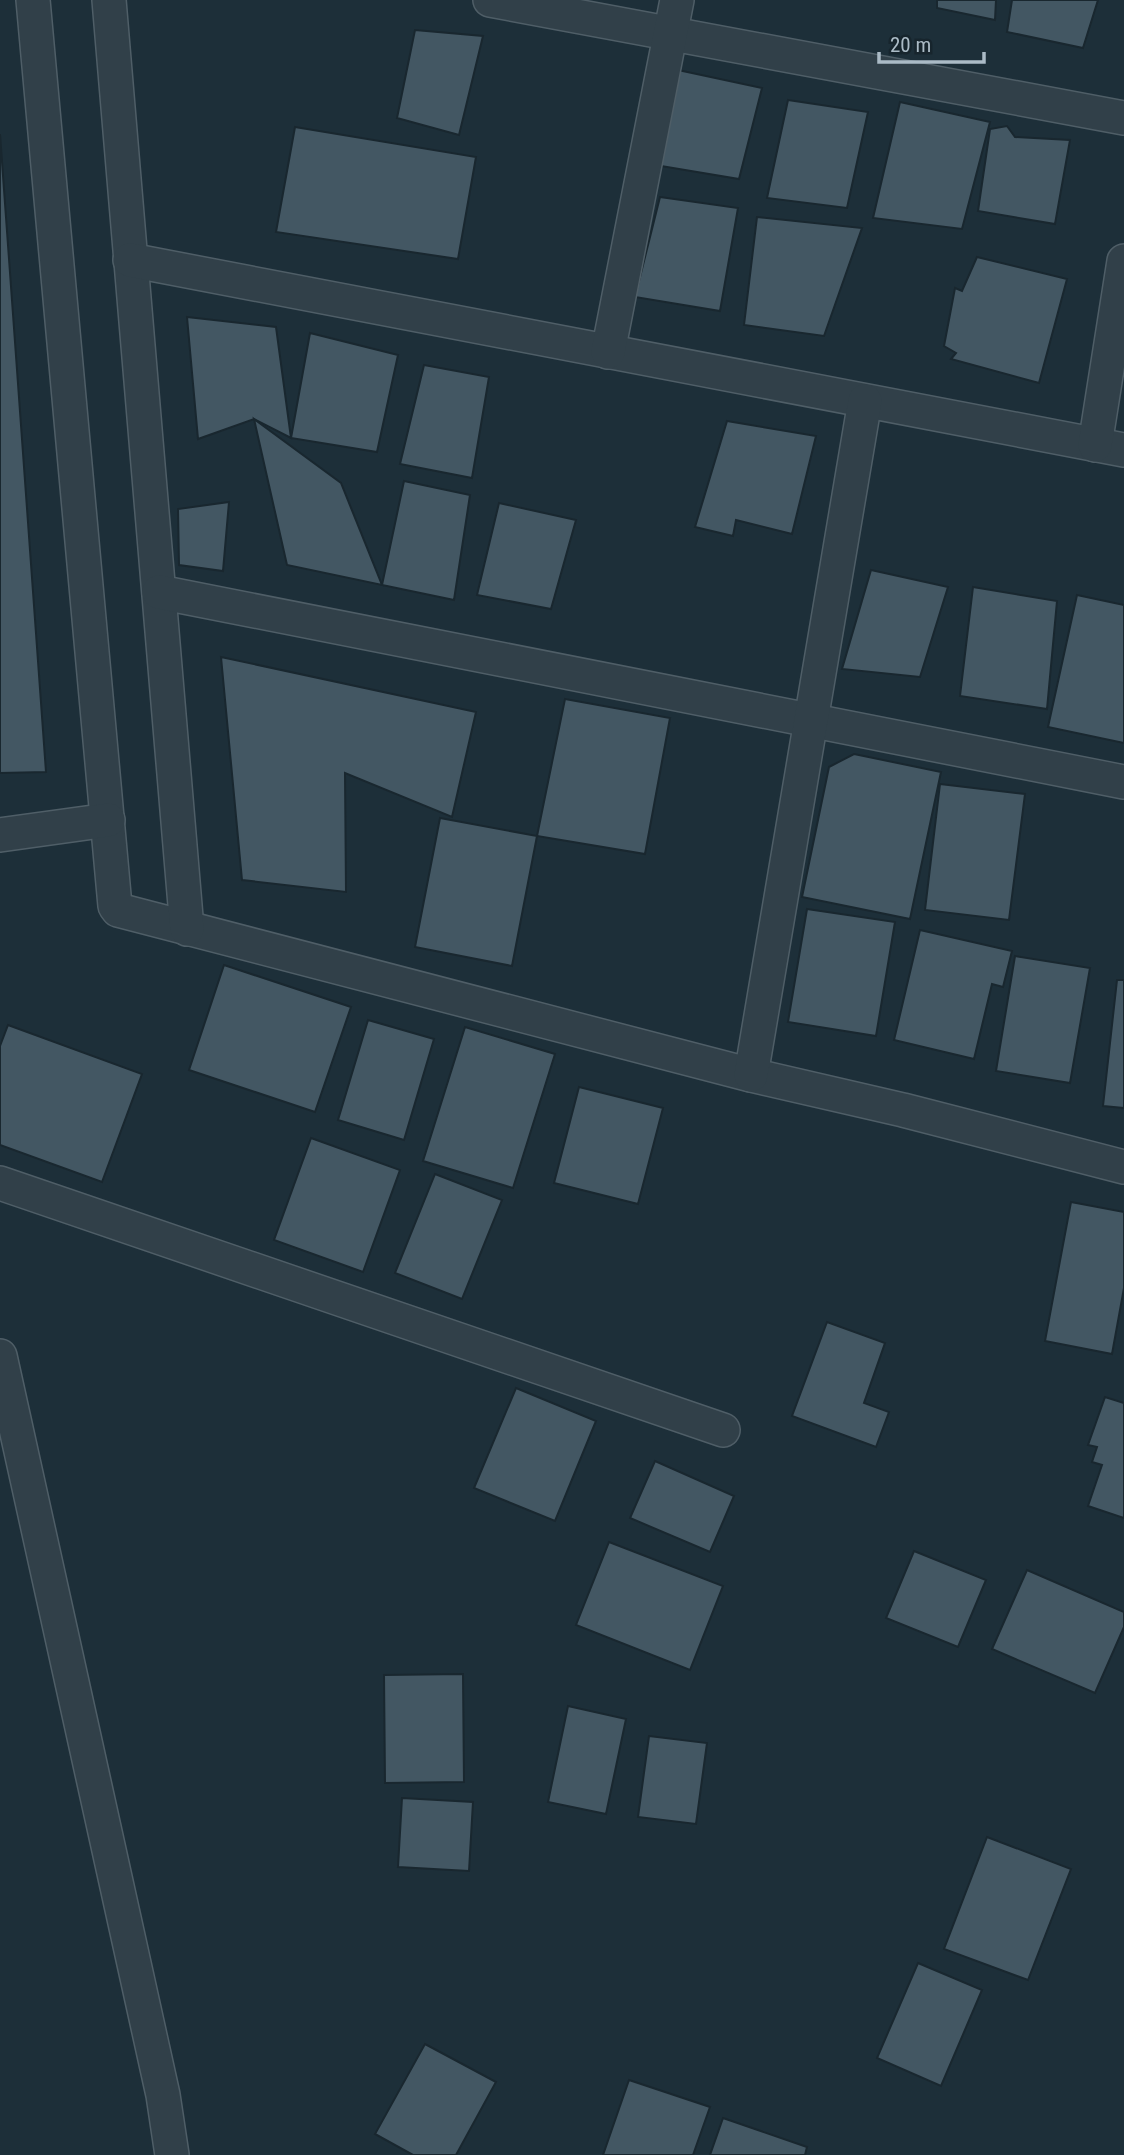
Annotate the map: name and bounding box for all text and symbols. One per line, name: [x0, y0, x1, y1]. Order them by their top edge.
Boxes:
scale bar: [879, 21, 984, 65]
text: 20 m: [890, 33, 931, 57]

